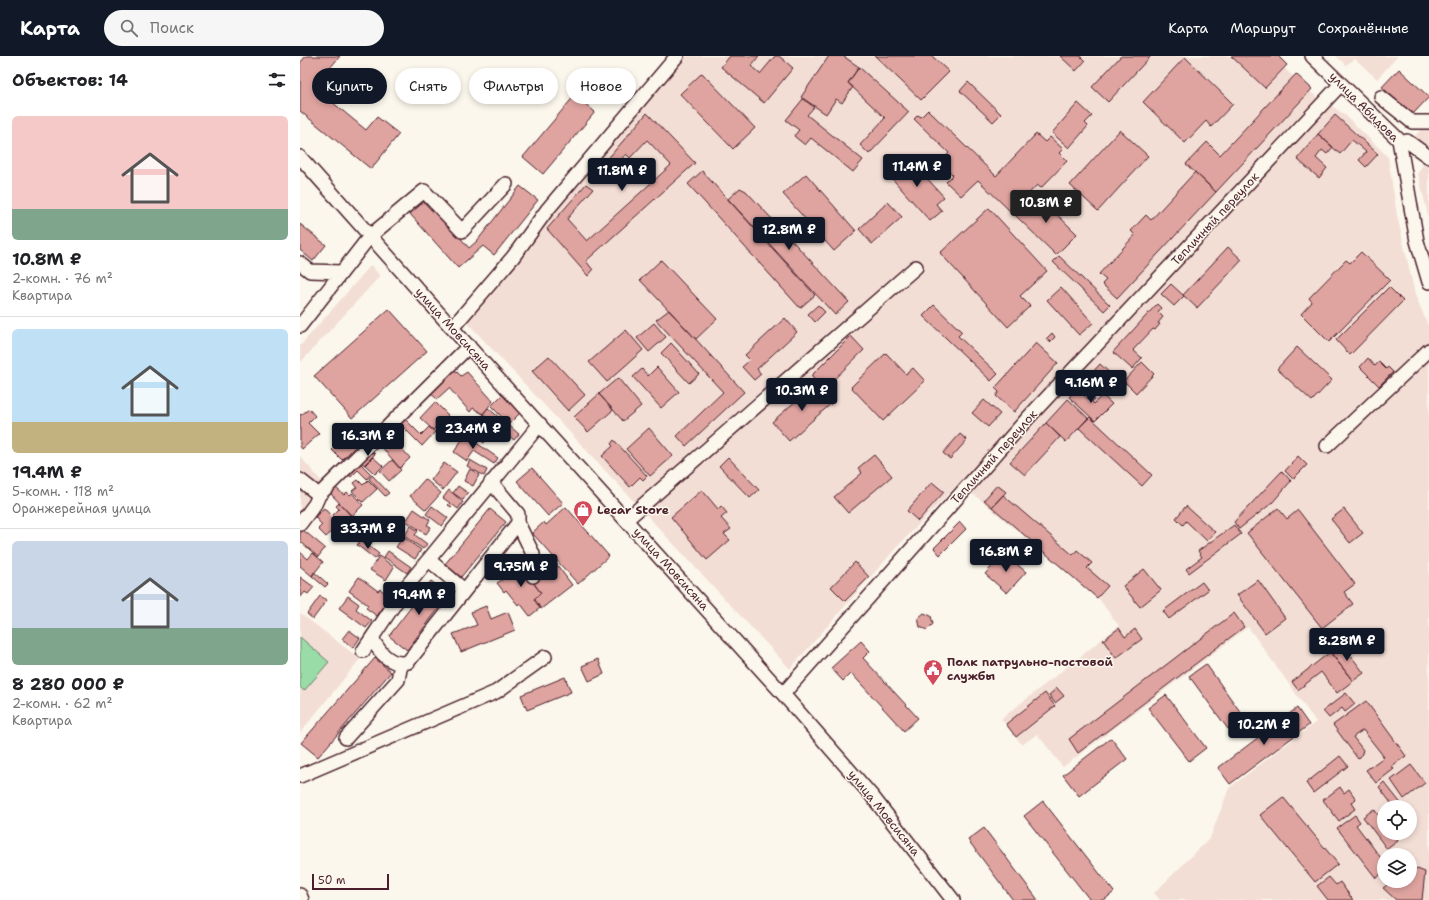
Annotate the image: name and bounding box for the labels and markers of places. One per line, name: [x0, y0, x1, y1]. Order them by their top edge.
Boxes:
pin: 11.4M ₽: [880, 154, 954, 188]
pin: 11.8M ₽: [585, 158, 659, 192]
pin: 10.8M ₽: [1009, 190, 1083, 224]
pin: 12.8M ₽: [752, 217, 826, 251]
pin: 9.16M ₽: [1054, 370, 1128, 404]
pin: 10.3M ₽: [765, 378, 839, 412]
pin: 23.4M ₽: [436, 416, 510, 450]
pin: 16.3M ₽: [331, 423, 405, 457]
shop icon: Lecar Store: [572, 499, 594, 527]
place label: Lecar Store: [597, 502, 669, 518]
pin: 33.7M ₽: [331, 516, 405, 550]
pin: 16.8M ₽: [969, 539, 1043, 573]
pin: 9.75M ₽: [484, 554, 558, 588]
pin: 19.4M ₽: [382, 582, 456, 616]
pin: 8.28M ₽: [1310, 628, 1384, 662]
place label: Полк патрульно-постовой службы: [947, 654, 1113, 684]
public building icon: Полк патрульно-постовой службы: [922, 658, 944, 686]
pin: 10.2M ₽: [1227, 712, 1301, 746]

